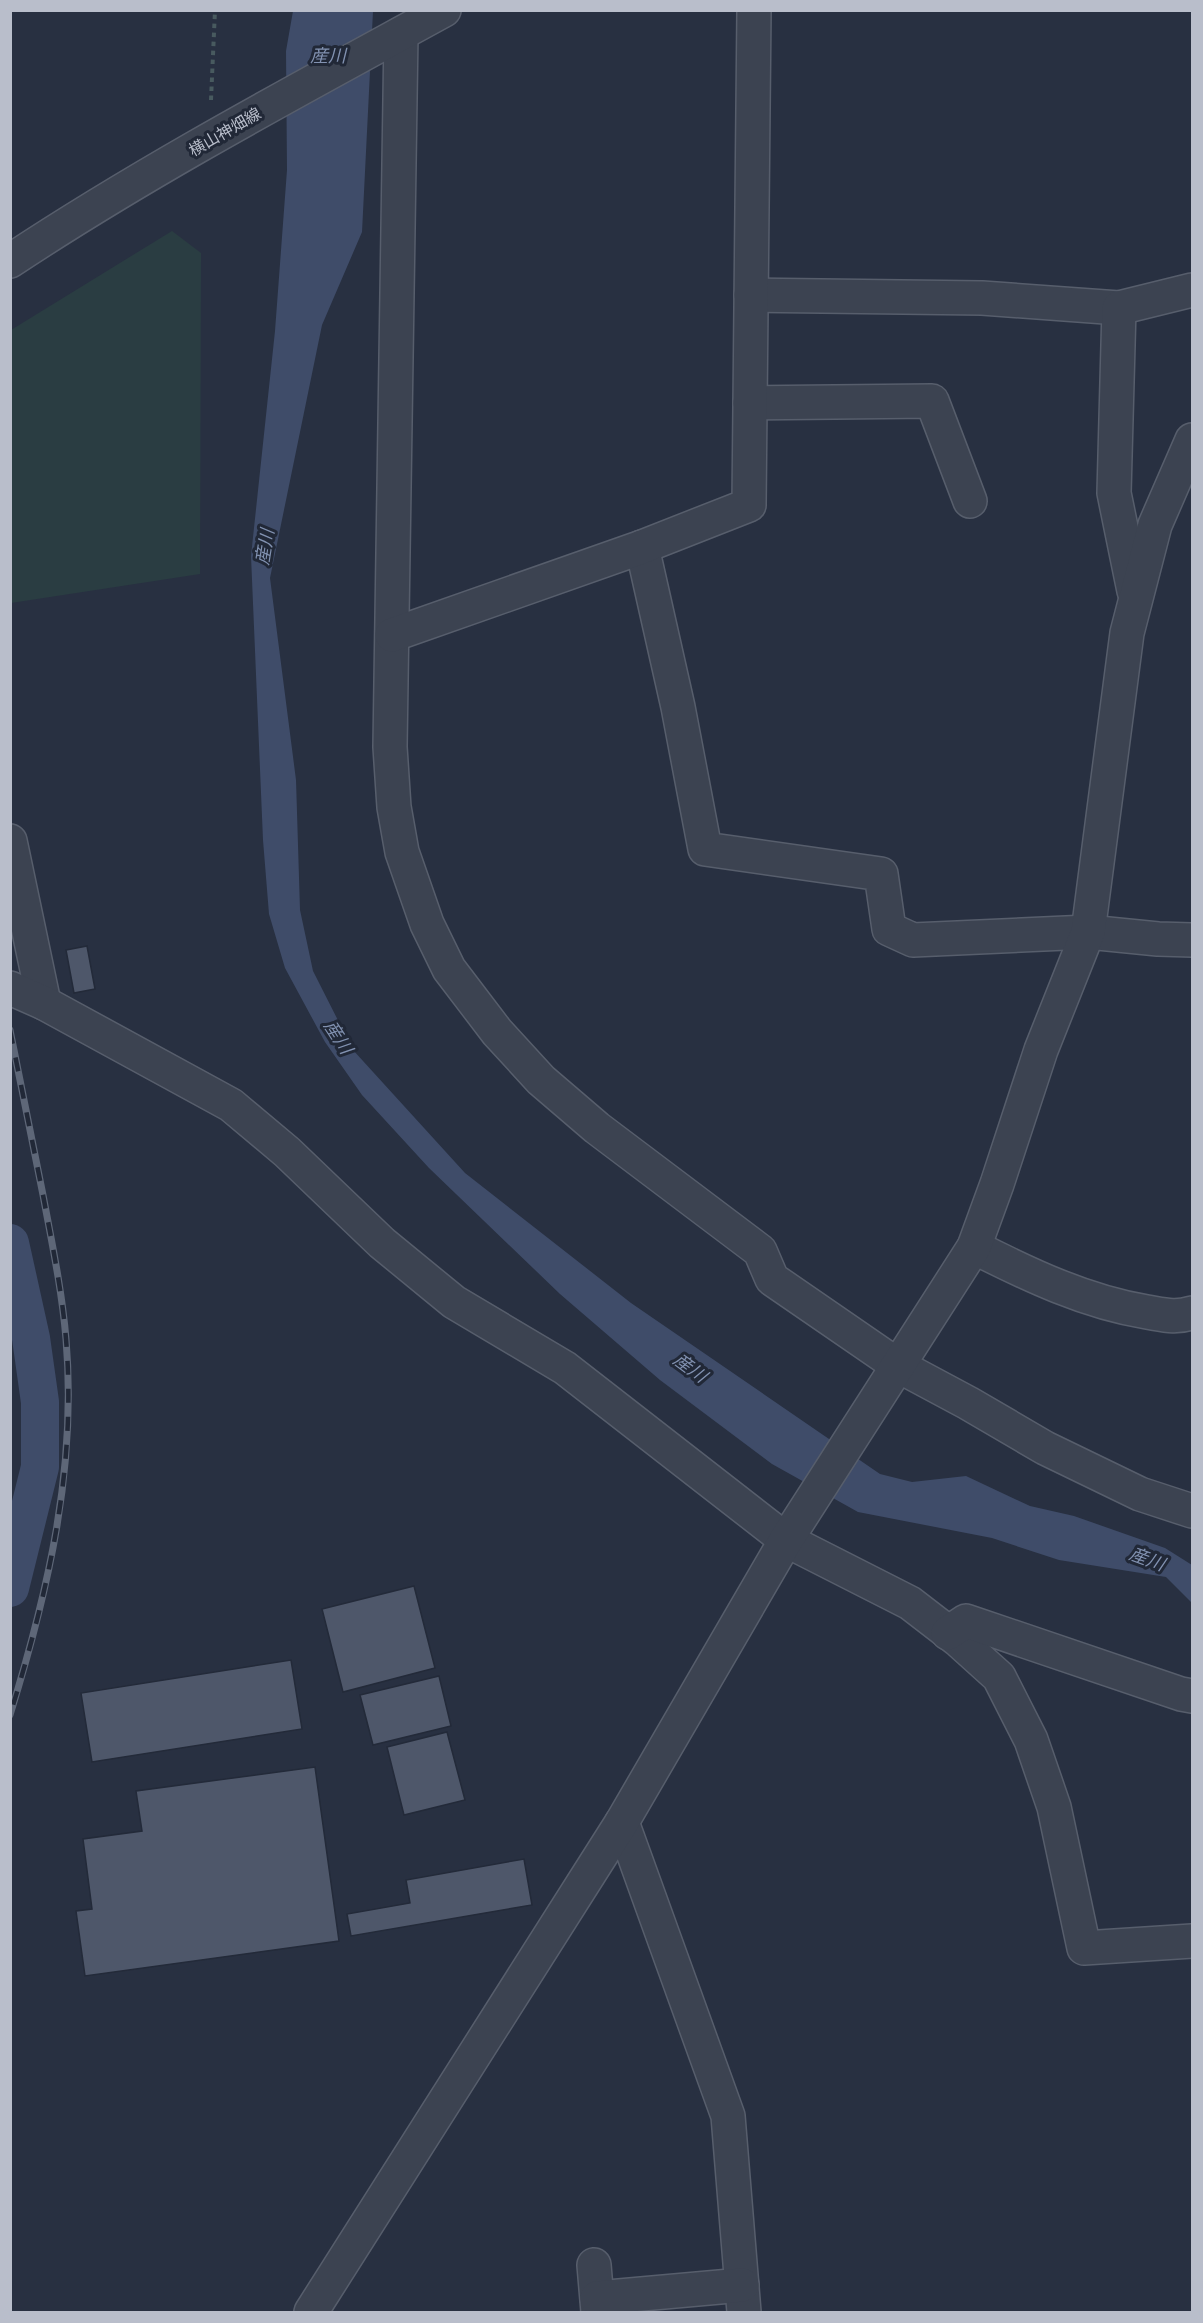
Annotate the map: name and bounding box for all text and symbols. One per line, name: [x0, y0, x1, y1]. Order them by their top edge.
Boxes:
water label: 産川: [310, 45, 348, 67]
street label: 横山神畑線: [186, 104, 264, 160]
water label: 産川: [251, 526, 279, 566]
water label: 産川: [319, 1016, 358, 1060]
water label: 産川: [669, 1349, 713, 1389]
water label: 産川: [1126, 1543, 1170, 1576]

